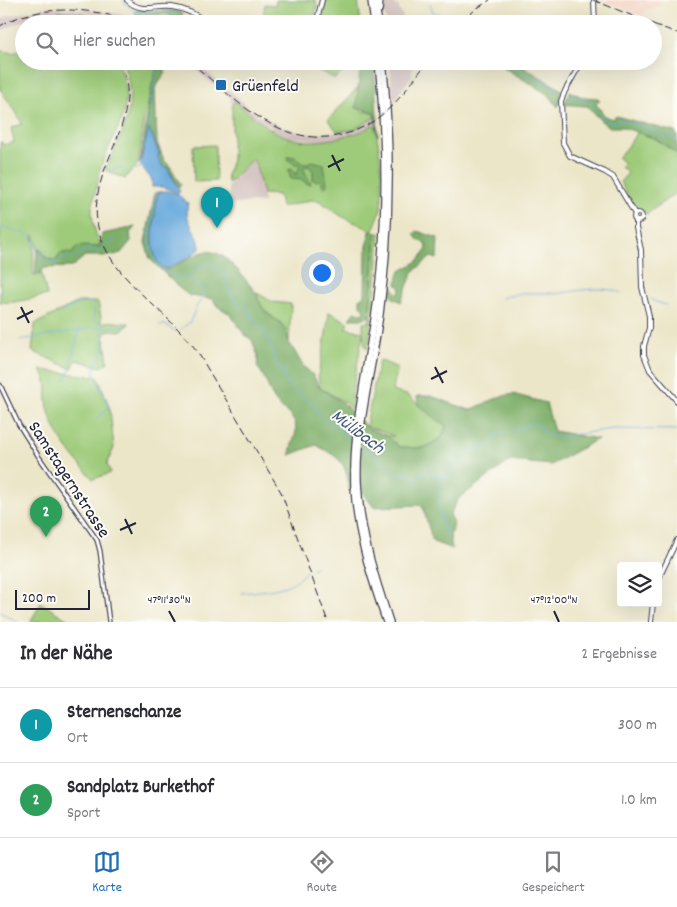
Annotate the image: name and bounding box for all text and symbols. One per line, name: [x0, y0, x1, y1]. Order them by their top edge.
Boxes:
search box: [15, 15, 662, 70]
icon: search: [33, 29, 61, 57]
text: Hier suchen: [73, 29, 156, 56]
place label: Grüenfeld: [232, 75, 299, 100]
marker: Grüenfeld: [214, 78, 228, 92]
pin: 1: [201, 187, 233, 228]
your location: [309, 260, 335, 286]
water label: Mülibach: [324, 404, 390, 463]
street label: Samstagernstrasse: [21, 417, 115, 544]
pin: 2: [30, 496, 62, 537]
map controls: [617, 562, 662, 607]
button: layers: [617, 562, 662, 607]
scale bar: [15, 587, 90, 610]
text: 200 m: [22, 589, 56, 609]
text: 47°11'30"N: [147, 592, 191, 609]
text: 47°12'00"N: [531, 592, 578, 609]
text: In der Nähe: [20, 640, 112, 670]
text: 2 Ergebnisse: [581, 643, 657, 666]
text: Sternenschanze: [67, 700, 181, 727]
text: 1: [34, 714, 38, 737]
text: 300 m: [618, 714, 657, 737]
text: Ort: [67, 727, 88, 750]
text: Sandplatz Burkethof: [67, 775, 214, 802]
text: 2: [33, 789, 40, 812]
text: 1.0 km: [621, 789, 657, 812]
text: Sport: [67, 802, 100, 825]
tab: Karte: [92, 848, 122, 898]
tab: Route: [307, 848, 337, 898]
tab: Gespeichert: [522, 848, 585, 898]

